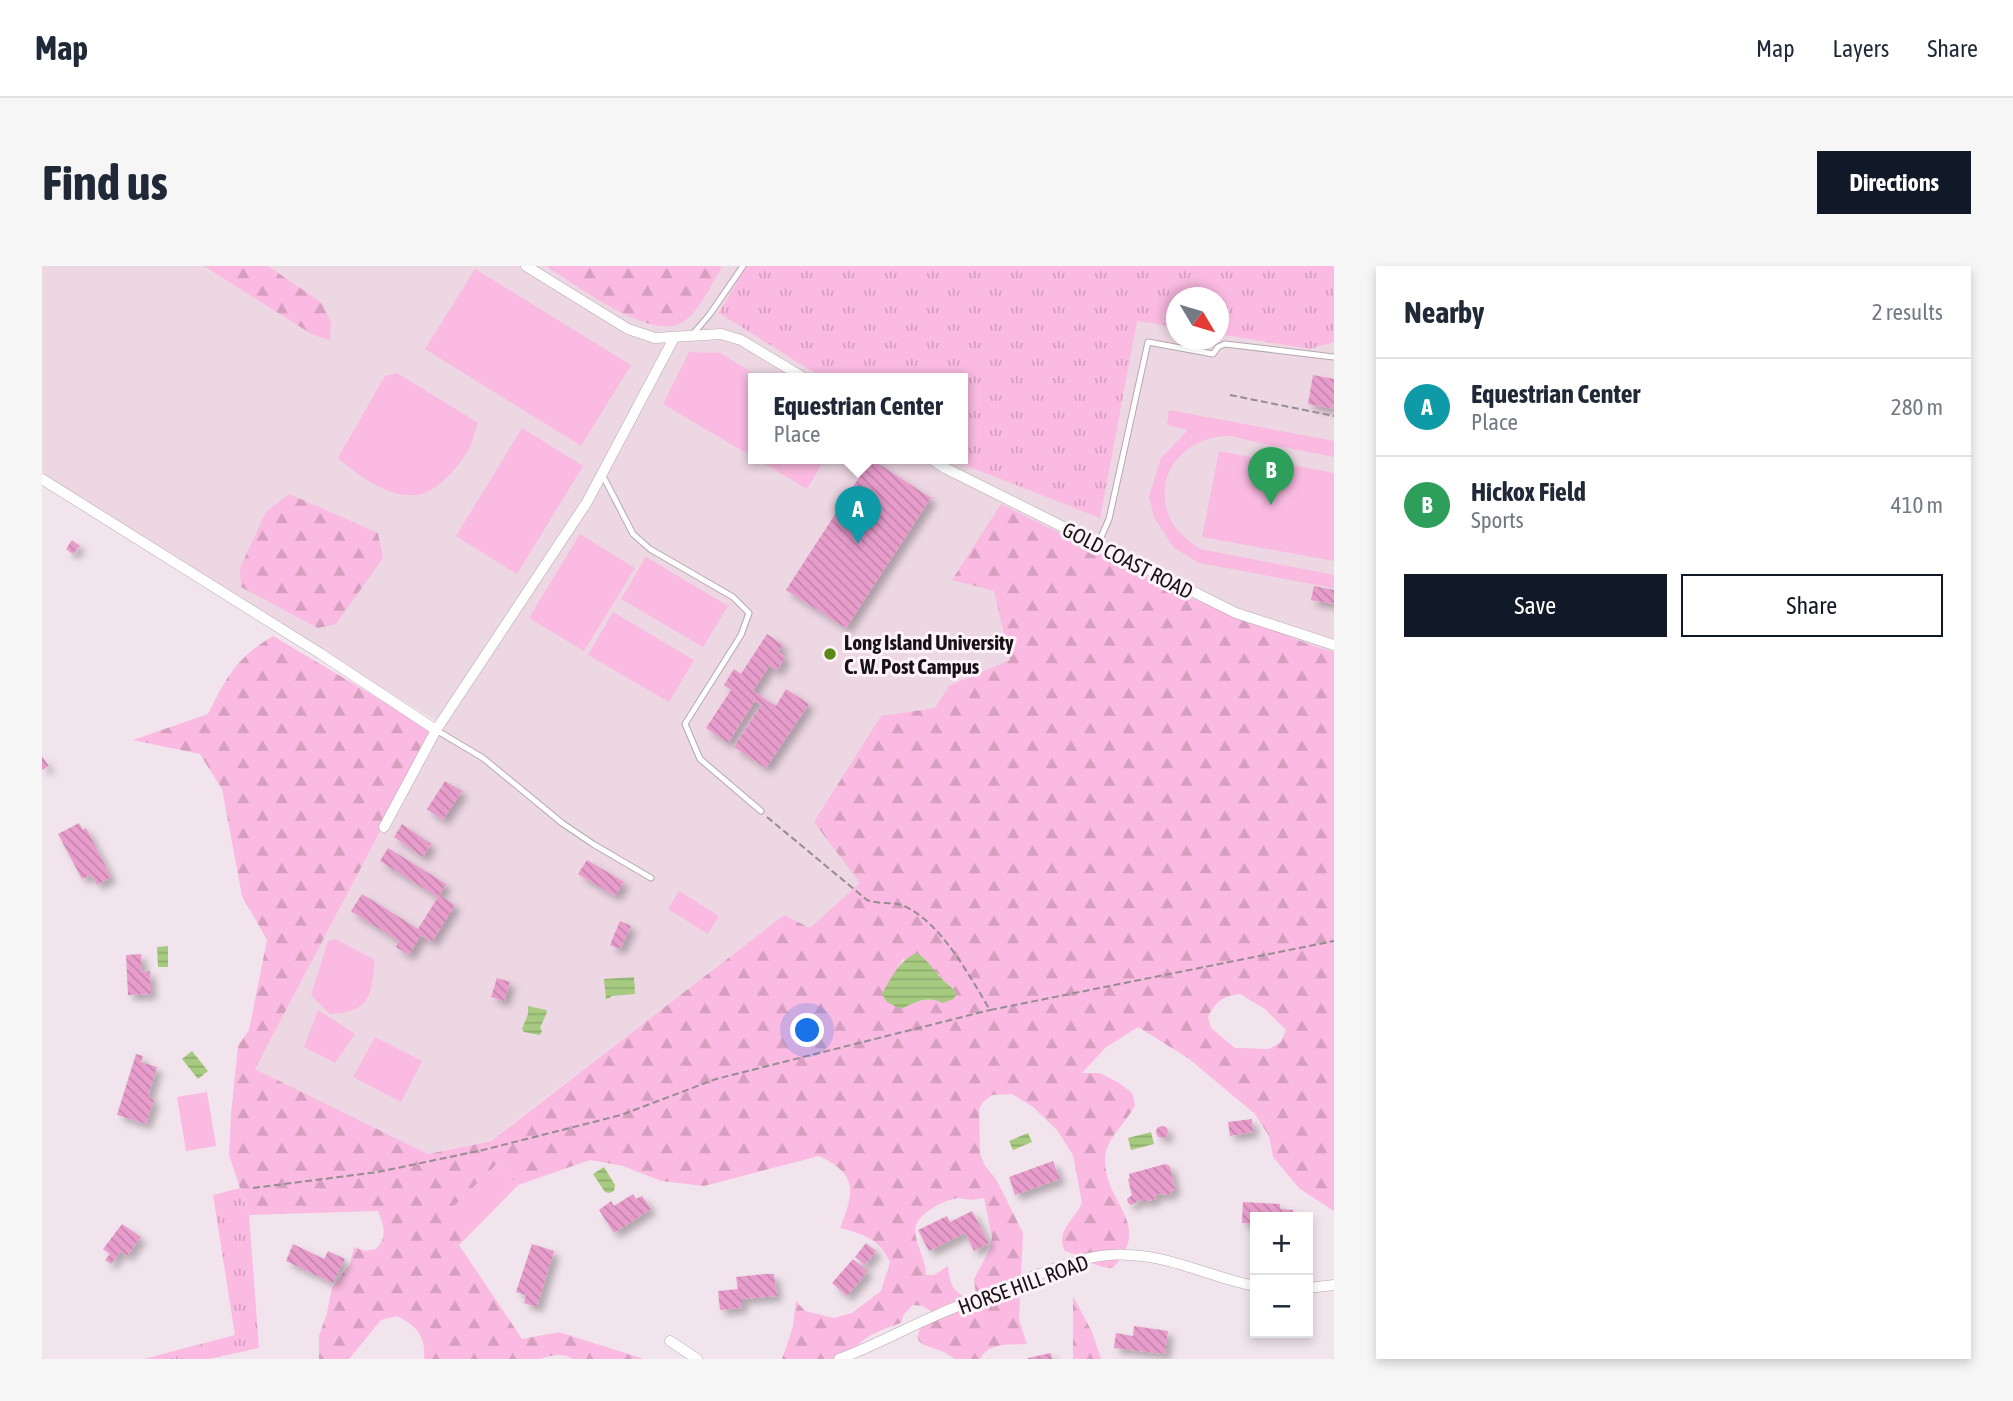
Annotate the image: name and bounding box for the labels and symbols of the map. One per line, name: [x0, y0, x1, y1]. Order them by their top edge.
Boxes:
north arrow: [1166, 287, 1229, 350]
pin: B: [1248, 447, 1294, 505]
pin: A: [835, 486, 881, 544]
street label: GOLD COAST ROAD: [1059, 517, 1197, 603]
place label: Long Island University C. W. Post Campus: [844, 630, 1014, 678]
marker: Long Island University C. W. Post Campus: [822, 646, 838, 662]
your location: [790, 1013, 824, 1047]
street label: HORSE HILL ROAD: [955, 1249, 1091, 1319]

